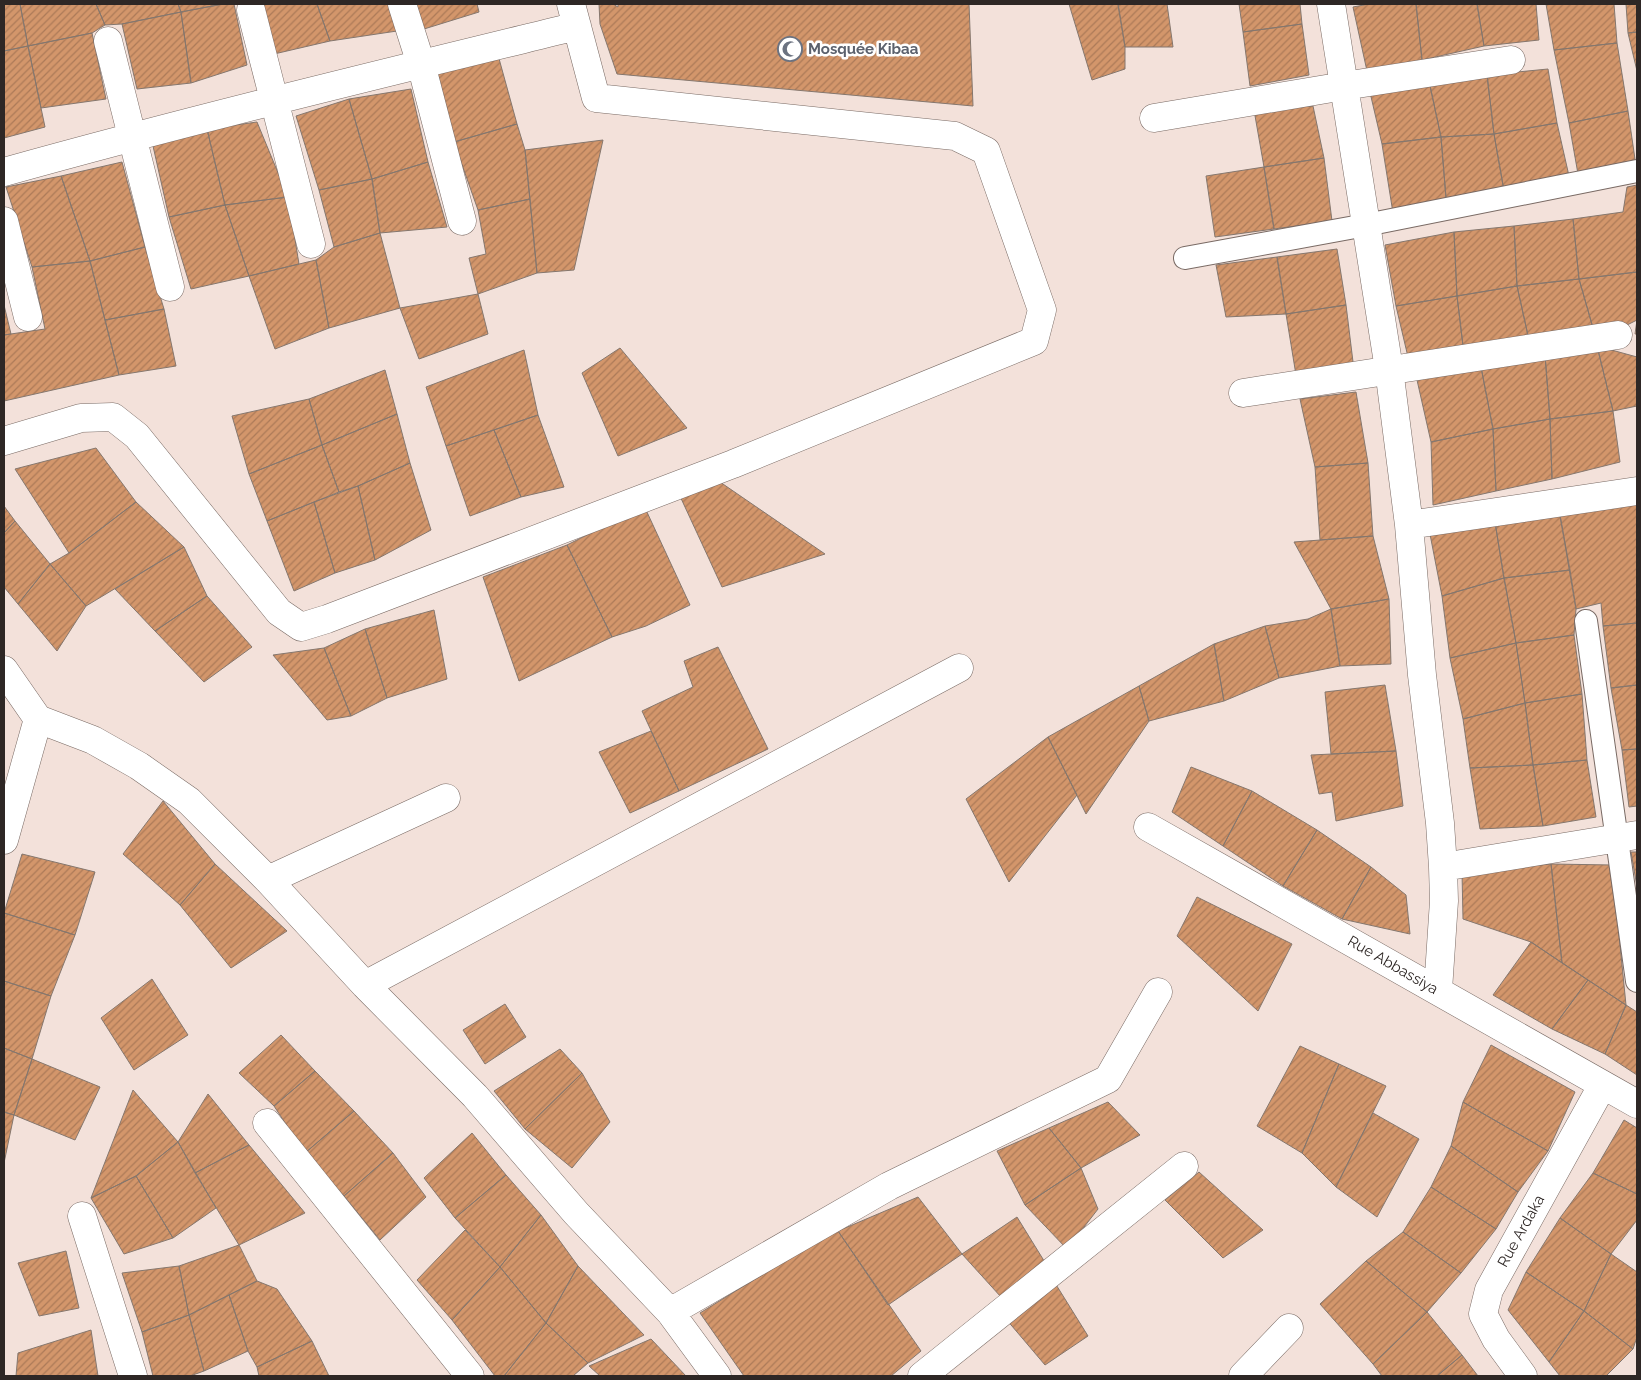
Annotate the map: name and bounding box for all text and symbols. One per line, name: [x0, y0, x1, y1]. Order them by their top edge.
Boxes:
mosque icon: Mosquée Kibaa: [777, 36, 803, 62]
place label: Mosquée Kibaa: [808, 40, 919, 58]
street label: Rue Abbassiya: [1345, 932, 1441, 998]
street label: Rue Ardaka: [1494, 1192, 1548, 1270]

